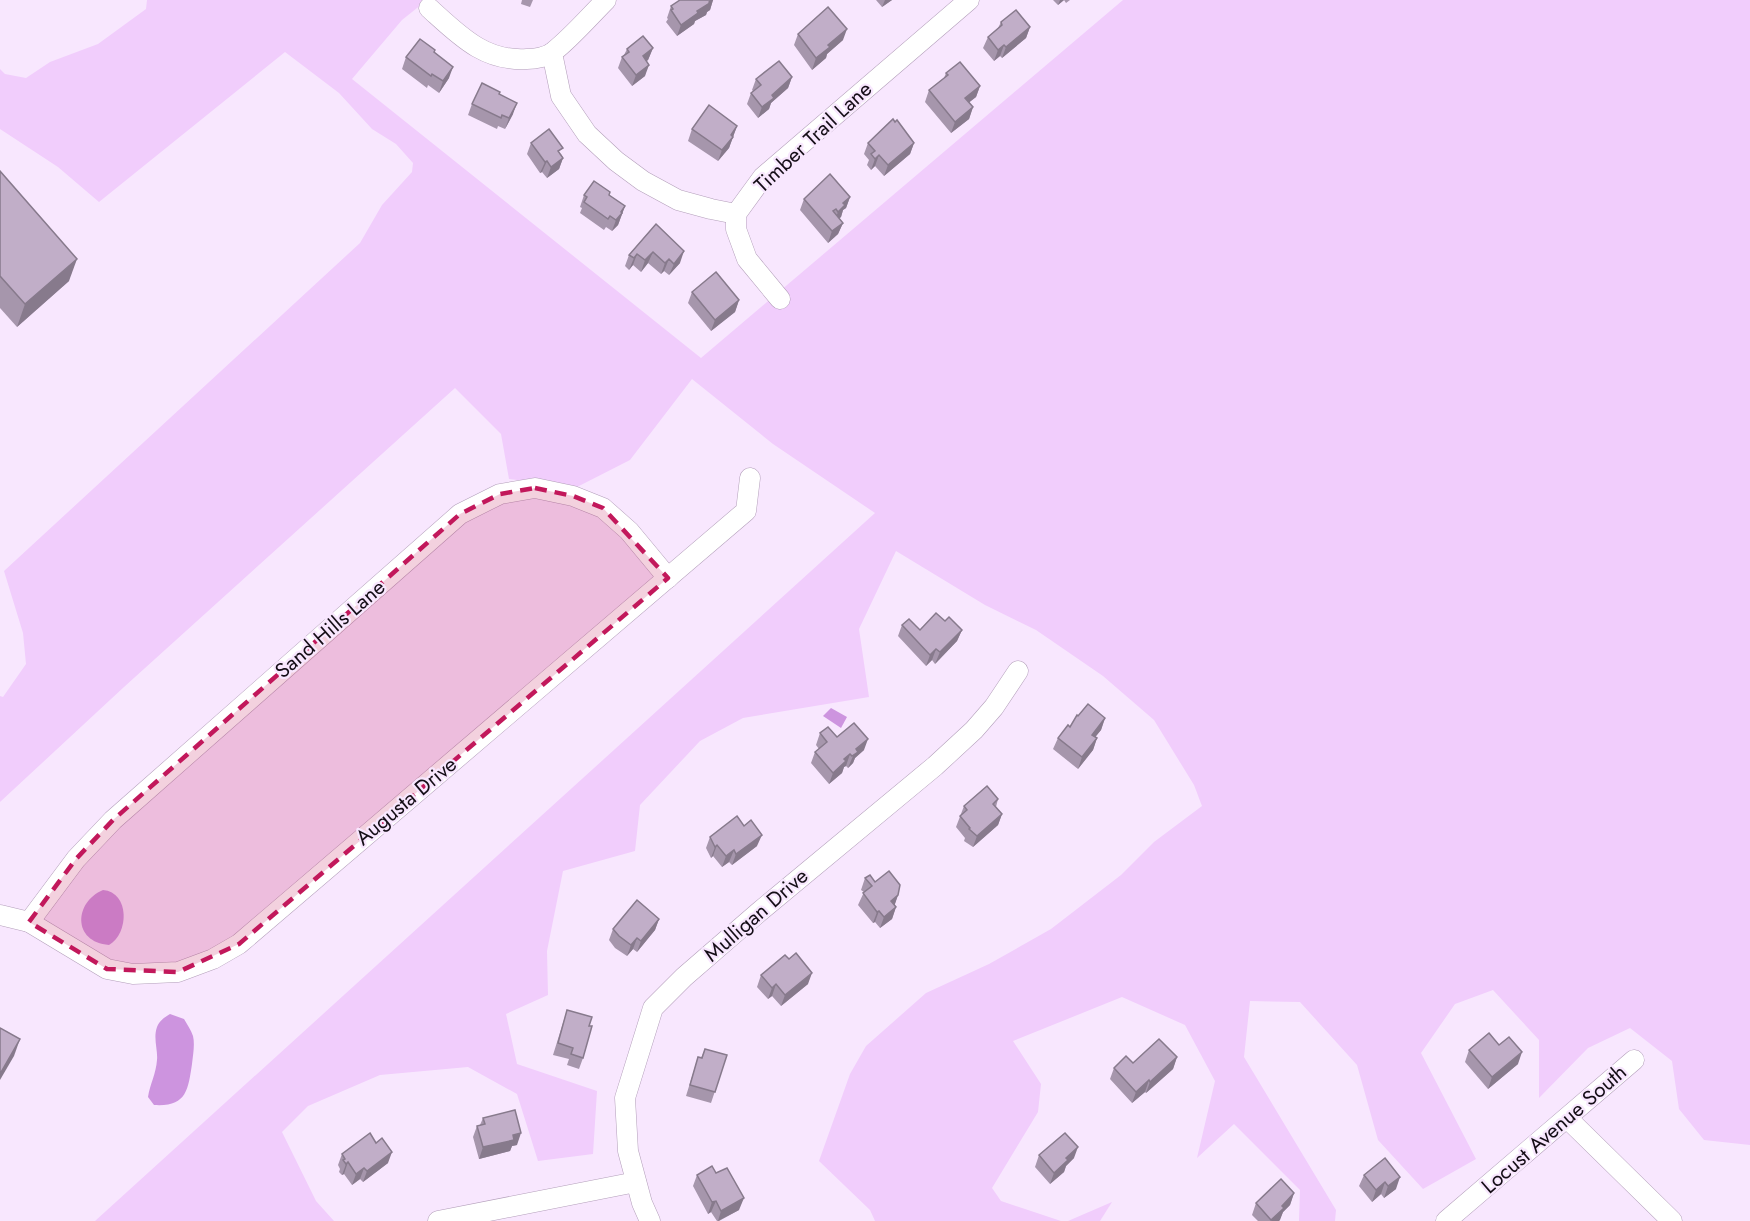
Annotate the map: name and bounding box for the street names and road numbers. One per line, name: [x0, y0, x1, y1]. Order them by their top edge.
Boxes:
street label: Timber Trail Lane: [747, 74, 879, 200]
street label: Sand Hills Lane: [268, 573, 392, 685]
street label: Augusta Drive: [349, 750, 463, 852]
street label: Mulligan Drive: [697, 861, 815, 969]
street label: Locust Avenue South: [1475, 1057, 1633, 1201]

